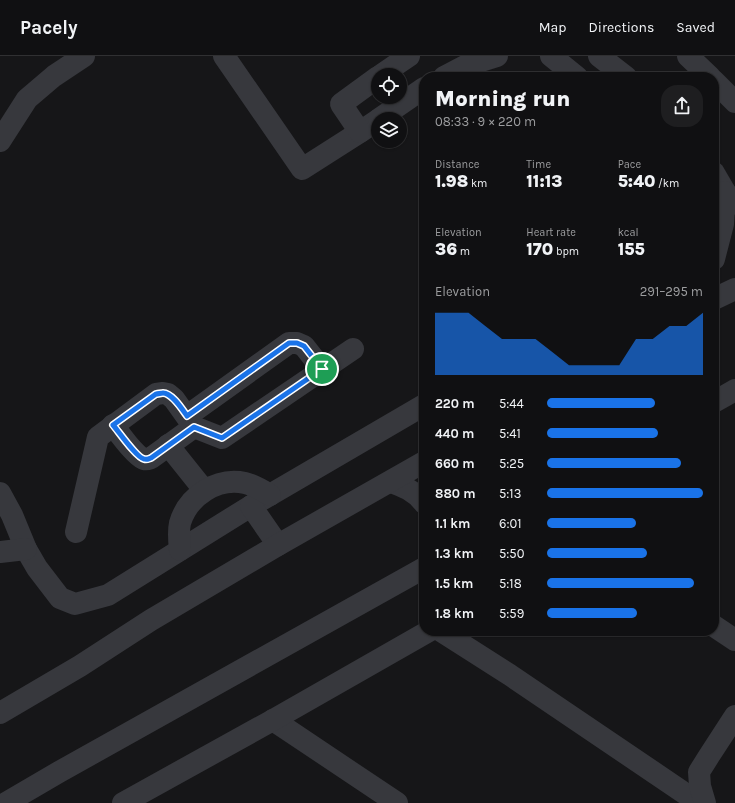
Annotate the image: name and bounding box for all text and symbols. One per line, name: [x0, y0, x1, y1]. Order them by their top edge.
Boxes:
text: Pacely: [20, 17, 78, 39]
text: Map: [539, 19, 567, 36]
text: Directions: [589, 19, 654, 36]
text: Saved: [676, 19, 715, 36]
map controls: [371, 68, 407, 148]
button: locate: [371, 68, 407, 104]
button: share: [661, 85, 703, 127]
text: Morning run: [435, 86, 570, 112]
button: layers: [371, 112, 407, 148]
text: 08:33 · 9 × 220 m: [435, 114, 536, 129]
text: Distance: [435, 158, 479, 171]
text: Time: [526, 158, 551, 171]
text: Pace: [618, 158, 641, 171]
text: 1.98: [435, 171, 468, 191]
text: 11:13: [526, 171, 562, 191]
text: 5:40: [618, 171, 655, 191]
text: km: [468, 177, 487, 190]
text: /km: [655, 177, 679, 190]
text: Elevation: [435, 226, 482, 239]
text: Heart rate: [526, 226, 576, 239]
text: kcal: [618, 226, 639, 239]
text: 36: [435, 239, 457, 259]
text: 170: [526, 239, 553, 259]
text: 155: [618, 239, 645, 259]
text: m: [457, 245, 470, 258]
text: bpm: [553, 245, 579, 258]
text: Elevation: [435, 284, 490, 299]
text: 291–295 m: [640, 284, 703, 299]
pin: [305, 352, 339, 386]
icon: arrive: [311, 358, 333, 380]
text: 220 m: [435, 396, 475, 411]
text: 5:44: [499, 396, 524, 411]
text: 440 m: [435, 426, 474, 441]
text: 5:41: [499, 426, 521, 441]
text: 660 m: [435, 456, 475, 471]
text: 5:25: [499, 456, 524, 471]
text: 880 m: [435, 486, 476, 501]
text: 5:13: [499, 486, 521, 501]
text: 1.1 km: [435, 516, 470, 531]
text: 6:01: [499, 516, 521, 531]
text: 1.3 km: [435, 546, 474, 561]
text: 5:50: [499, 546, 524, 561]
text: 1.5 km: [435, 576, 473, 591]
text: 5:18: [499, 576, 522, 591]
text: 1.8 km: [435, 606, 474, 621]
text: 5:59: [499, 606, 524, 621]

